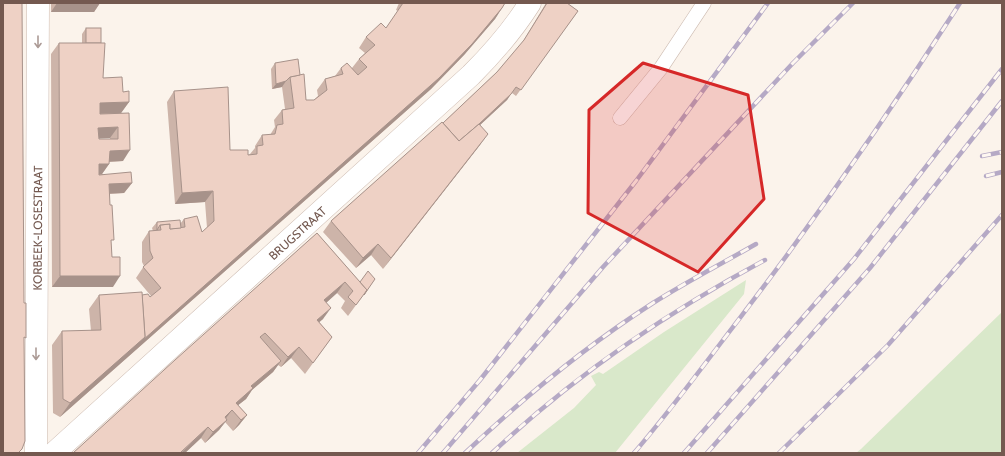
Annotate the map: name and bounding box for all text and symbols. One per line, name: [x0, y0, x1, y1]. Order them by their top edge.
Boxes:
one-way arrow: [34, 35, 42, 48]
street label: KORBEEK-LOSESTRAAT: [29, 165, 45, 291]
street label: BRUGSTRAAT: [265, 202, 329, 263]
one-way arrow: [32, 347, 40, 360]

